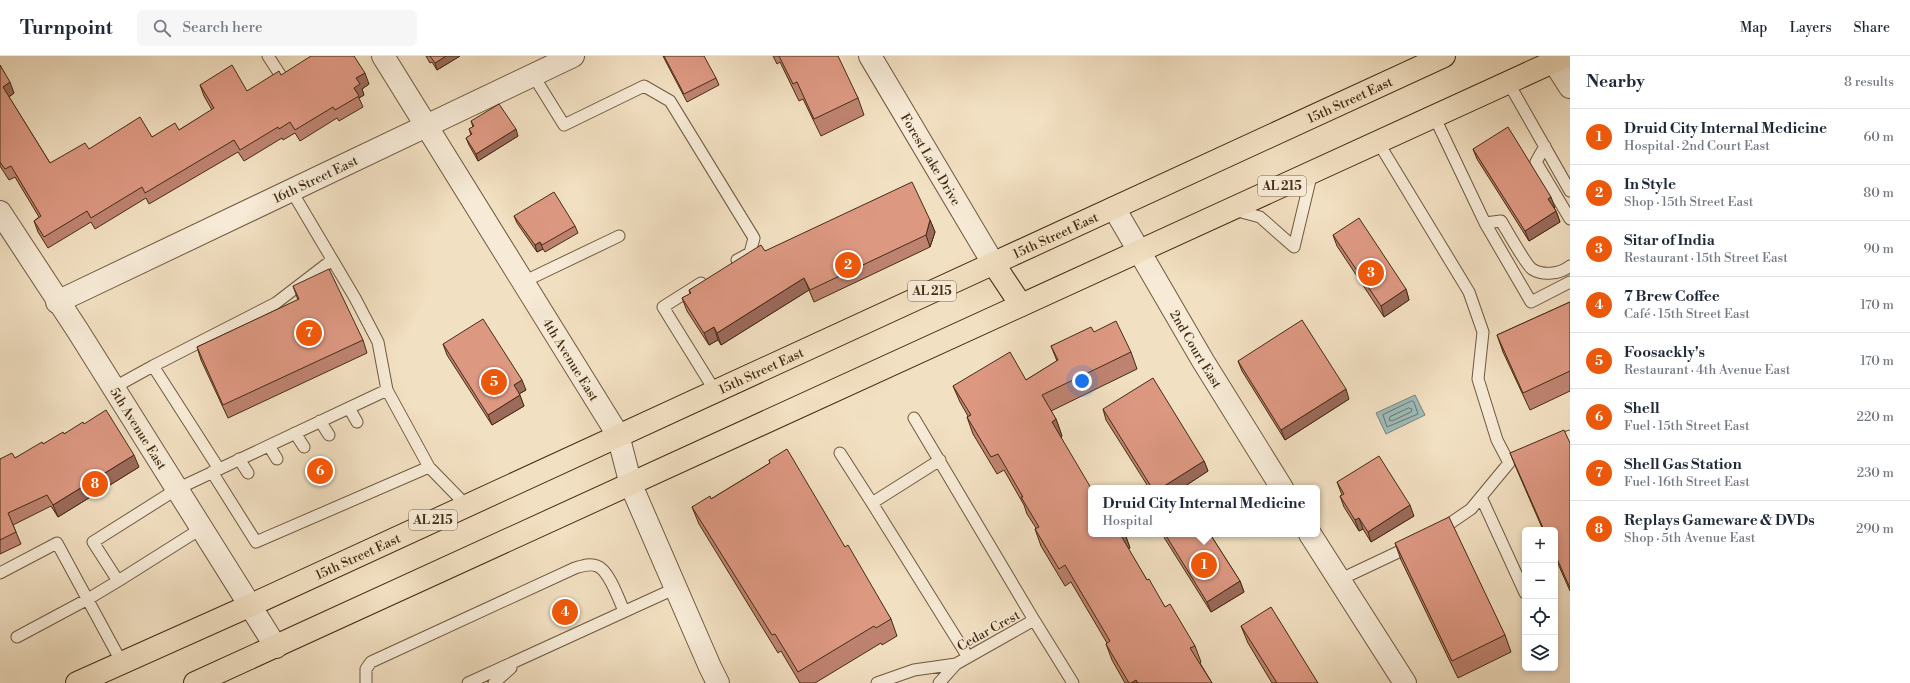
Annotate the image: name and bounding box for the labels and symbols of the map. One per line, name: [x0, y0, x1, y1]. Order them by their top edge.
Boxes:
street label: 15th Street East: [1305, 74, 1395, 127]
street label: Forest Lake Drive: [897, 111, 964, 209]
street label: 16th Street East: [271, 153, 361, 207]
road number: AL 215: [1258, 176, 1306, 196]
street label: 15th Street East: [1011, 209, 1101, 262]
pin: 2: [835, 250, 861, 280]
pin: 3: [1358, 258, 1384, 288]
road number: AL 215: [908, 281, 956, 301]
street label: 2nd Court East: [1166, 307, 1225, 392]
street label: 4th Avenue East: [539, 316, 602, 405]
pin: 7: [296, 318, 322, 348]
street label: 15th Street East: [716, 345, 807, 398]
pin: 5: [481, 367, 507, 397]
your location: [1072, 371, 1092, 391]
street label: 5th Avenue East: [106, 385, 170, 473]
pin: 6: [307, 456, 333, 486]
pin: 8: [82, 469, 108, 499]
road number: AL 215: [409, 510, 457, 530]
street label: 15th Street East: [313, 530, 404, 583]
pin: 1: [1191, 550, 1217, 580]
pin: 4: [552, 597, 578, 627]
street label: Cedar Crest: [954, 607, 1023, 655]

